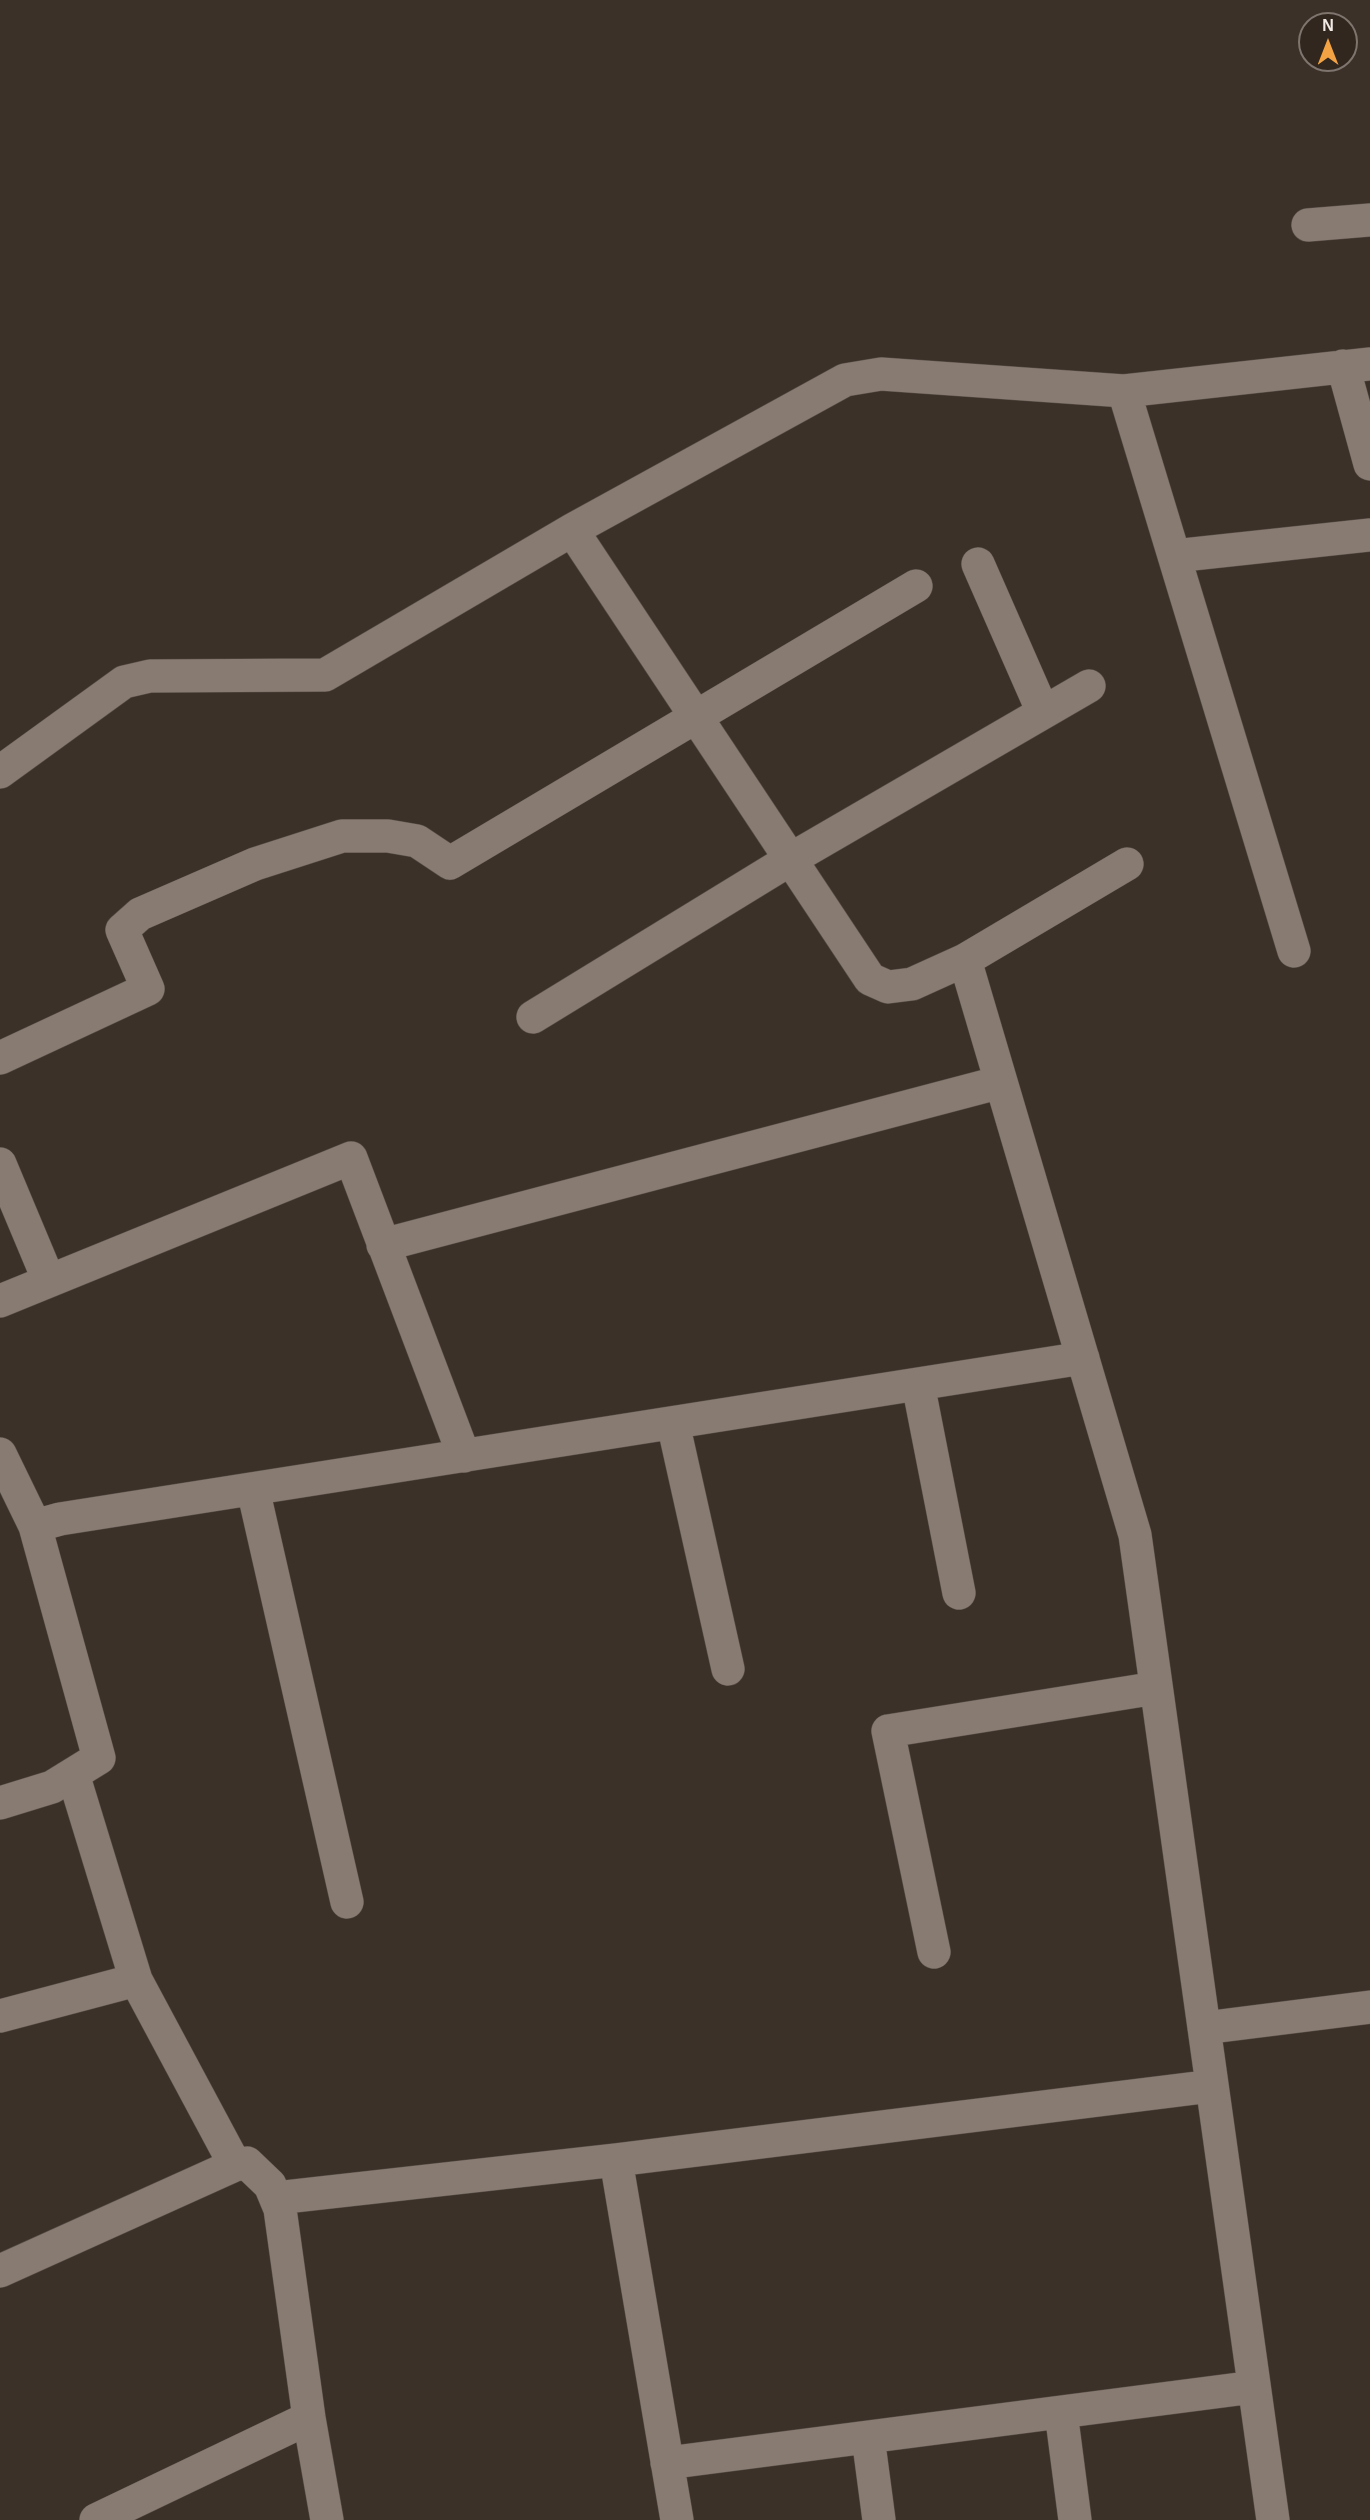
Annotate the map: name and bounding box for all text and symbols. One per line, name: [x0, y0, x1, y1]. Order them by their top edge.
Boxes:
north arrow: [1298, 12, 1358, 72]
text: N: [1322, 17, 1334, 34]

